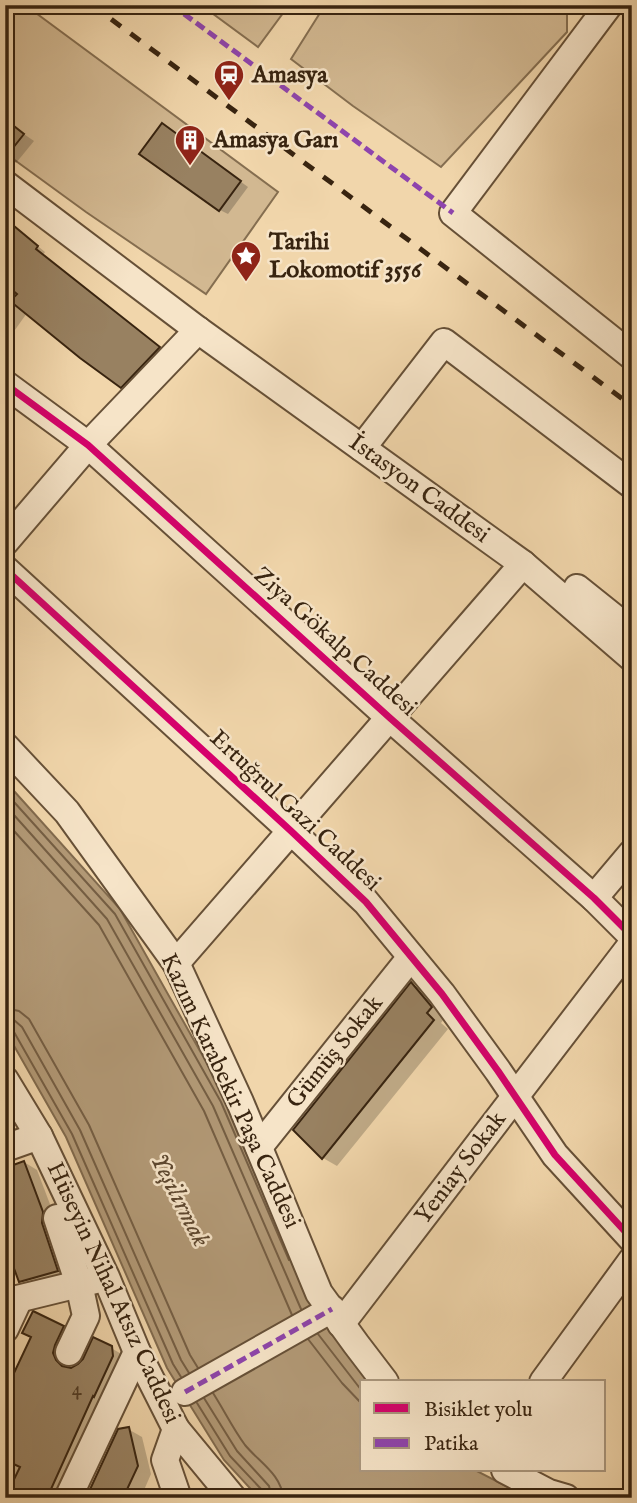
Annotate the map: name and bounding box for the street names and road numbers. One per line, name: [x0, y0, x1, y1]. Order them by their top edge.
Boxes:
street label: İstasyon Caddesi: [342, 427, 496, 551]
street label: Ziya Gökalp Caddesi: [247, 560, 423, 724]
street label: Ertuğrul Gazi Caddesi: [203, 723, 387, 899]
street label: Kazım Karabekir Paşa Caddesi: [153, 948, 307, 1234]
street label: Gümüş Sokak: [280, 989, 390, 1115]
street label: Yeniay Sokak: [408, 1105, 514, 1231]
street label: Hüseyin Nihal Atsız Caddesi: [39, 1157, 187, 1429]

